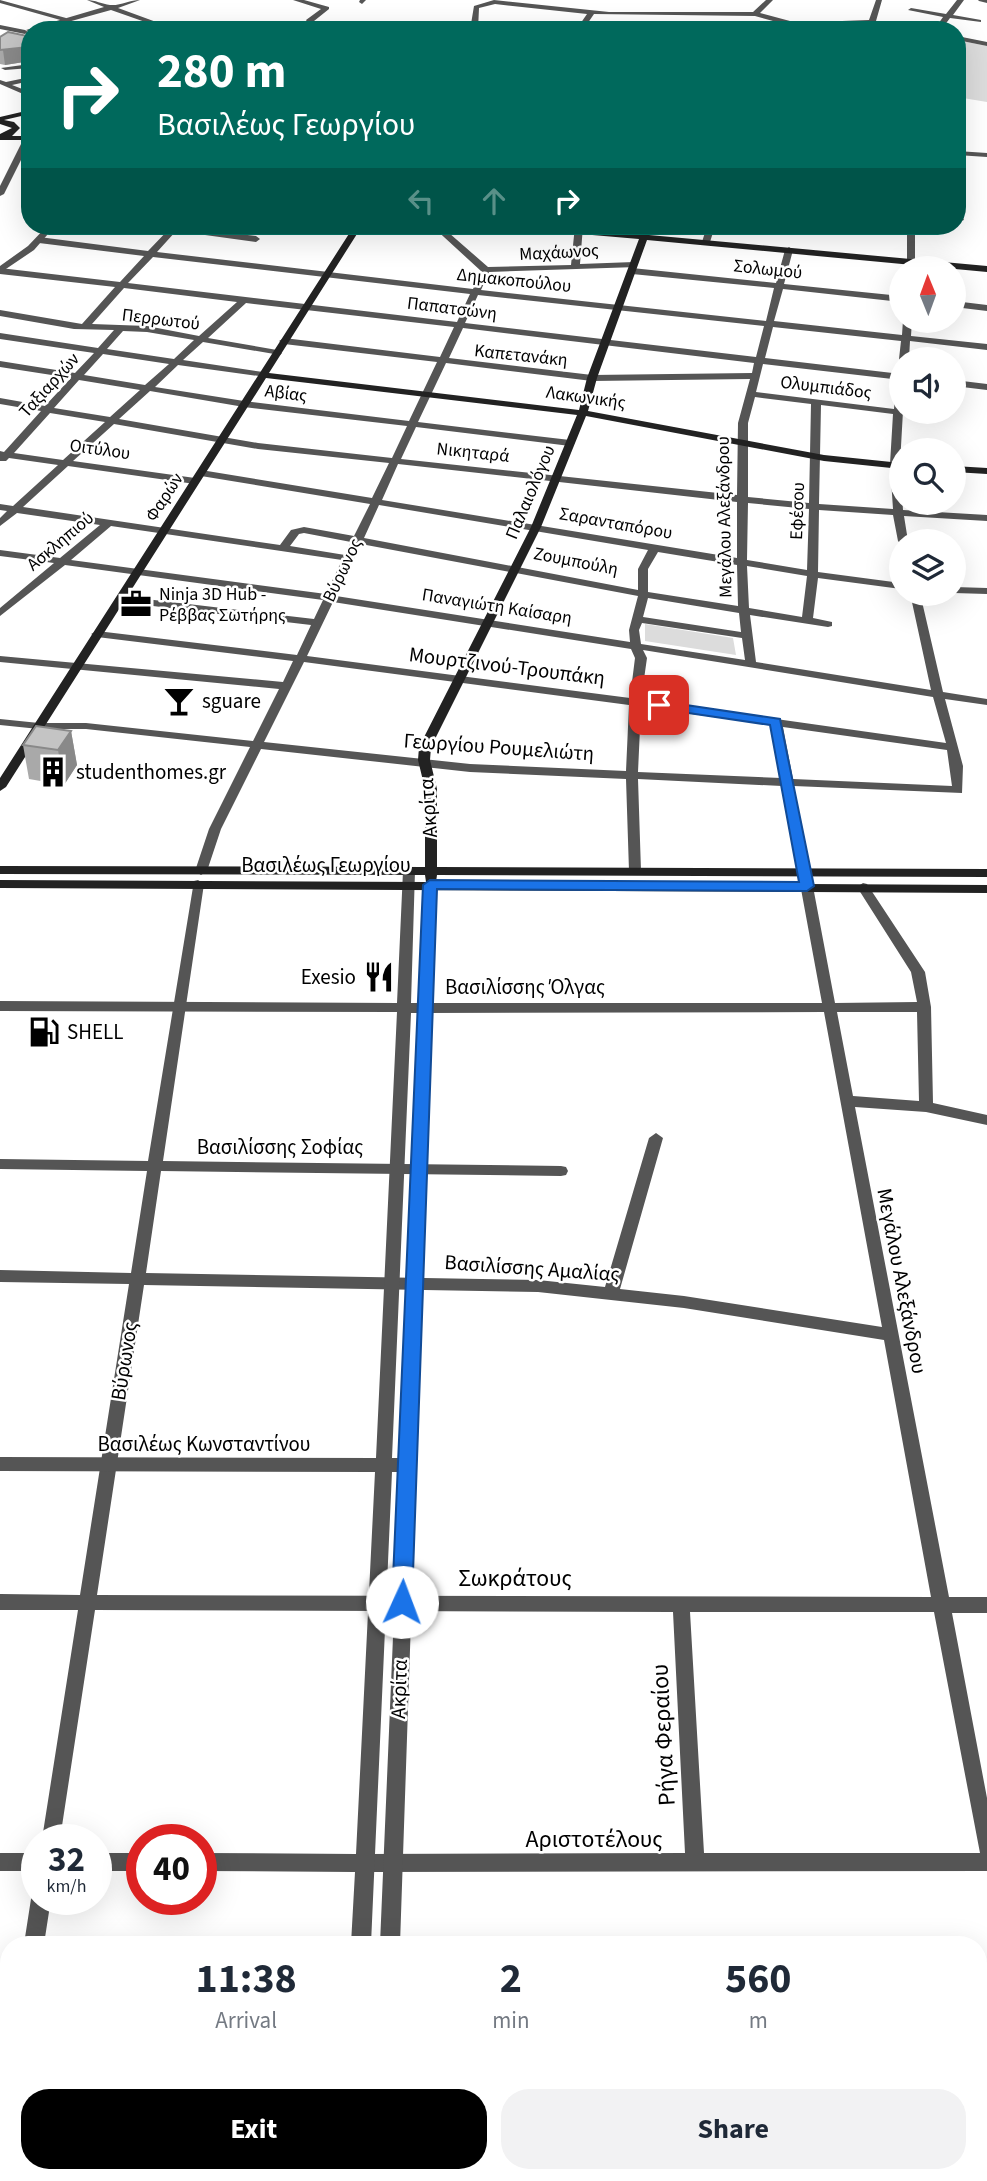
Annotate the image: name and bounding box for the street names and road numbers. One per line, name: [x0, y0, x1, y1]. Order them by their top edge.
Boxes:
street label: Μαχάωνος: [519, 238, 600, 267]
street label: Σολωμού: [732, 253, 804, 286]
street label: Δημακοπούλου: [455, 262, 572, 299]
street label: Παπατσώνη: [406, 291, 498, 326]
street label: Περρωτού: [120, 302, 201, 337]
street label: Καπετανάκη: [473, 338, 569, 373]
street label: Ταξιαρχών: [13, 347, 86, 423]
street label: Ολυμπιάδος: [779, 370, 873, 406]
street label: Αβίας: [263, 379, 309, 409]
street label: Λακωνικής: [545, 380, 627, 415]
street label: Οιτύλου: [68, 433, 132, 466]
street label: Νικηταρά: [435, 436, 511, 469]
street label: Μεγάλου Αλεξάνδρου: [711, 436, 738, 598]
street label: Παλαιολόγου: [499, 441, 562, 543]
street label: Φαρών: [139, 468, 190, 527]
street label: Εφέσου: [784, 482, 811, 540]
street label: Σαρανταπόρου: [557, 501, 674, 546]
street label: Ασκληπιού: [21, 506, 99, 577]
street label: Βύρωνος: [317, 534, 368, 606]
street label: Ζουμπούλη: [532, 541, 620, 582]
street label: Παναγιώτη Καίσαρη: [420, 582, 574, 631]
street label: Μουρτζινού-Τρουπάκη: [407, 639, 607, 693]
street label: Γεωργίου Ρουμελιώτη: [403, 725, 595, 769]
street label: Ακρίτα: [411, 777, 445, 839]
street label: Βασιλέως Γεωργίου: [241, 850, 411, 880]
street label: Βασιλίσσης Όλγας: [445, 972, 605, 1002]
street label: Βασιλίσσης Σοφίας: [197, 1132, 363, 1162]
street label: Μεγάλου Αλεξάνδρου: [869, 1186, 935, 1376]
street label: Βασιλίσσης Αμαλίας: [444, 1247, 620, 1289]
street label: Βύρωνος: [103, 1320, 145, 1402]
street label: Βασιλέως Κωνσταντίνου: [97, 1429, 311, 1459]
street label: Σωκράτους: [458, 1561, 572, 1596]
street label: Ακρίτα: [383, 1659, 415, 1719]
street label: Ρήγα Φεραίου: [642, 1663, 685, 1807]
street label: Αριστοτέλους: [525, 1822, 663, 1857]

